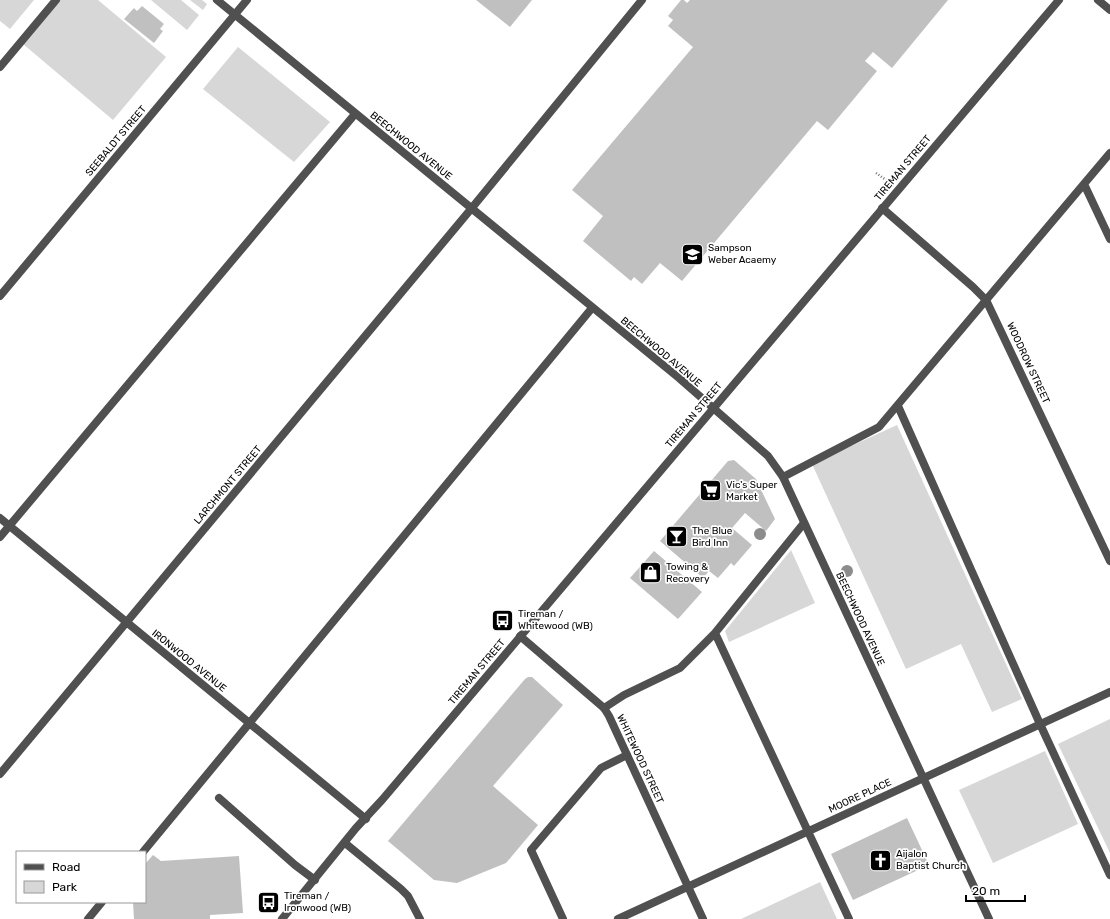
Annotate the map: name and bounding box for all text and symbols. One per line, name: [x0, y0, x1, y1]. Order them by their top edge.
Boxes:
street label: SEEBALDT STREET: [83, 103, 149, 179]
street label: BEECHWOOD AVENUE: [368, 109, 454, 183]
street label: TIREMAN STREET: [872, 133, 934, 203]
school or university icon: Sampson Weber Acaemy: [679, 241, 705, 267]
place label: Sampson Weber Acaemy: [708, 242, 777, 266]
street label: BEECHWOOD AVENUE: [618, 315, 704, 389]
street label: WOODROW STREET: [1004, 320, 1052, 406]
street label: TIREMAN STREET: [663, 380, 725, 450]
street label: LARCHMONT STREET: [192, 443, 264, 527]
supermarket icon: Vic's Super Market: [698, 478, 724, 504]
place label: Vic's Super Market: [726, 479, 778, 503]
bar icon: The Blue Bird Inn: [663, 524, 689, 550]
place label: The Blue Bird Inn: [692, 525, 733, 549]
shop icon: Towing & Recovery: [637, 560, 663, 586]
place label: Towing & Recovery: [666, 561, 710, 585]
street label: BEECHWOOD AVENUE: [833, 570, 887, 668]
bus stop icon: Tireman / Whitewood (WB): [490, 607, 516, 633]
place label: Tireman / Whitewood (WB): [518, 608, 593, 632]
street label: IRONWOOD AVENUE: [149, 627, 229, 695]
street label: TIREMAN STREET: [446, 637, 508, 707]
street label: WHITEWOOD STREET: [614, 713, 666, 806]
street label: MOORE PLACE: [827, 776, 893, 816]
church icon: Aijalon Baptist Church: [867, 847, 893, 873]
place label: Aijalon Baptist Church: [896, 848, 966, 872]
legend: [16, 851, 146, 903]
text: Road: [52, 860, 80, 874]
scale bar: [966, 877, 1025, 903]
text: Park: [52, 880, 78, 894]
text: 20 m: [972, 884, 1000, 898]
bus stop icon: Tireman / Ironwood (WB): [256, 889, 282, 915]
place label: Tireman / Ironwood (WB): [284, 890, 351, 914]

